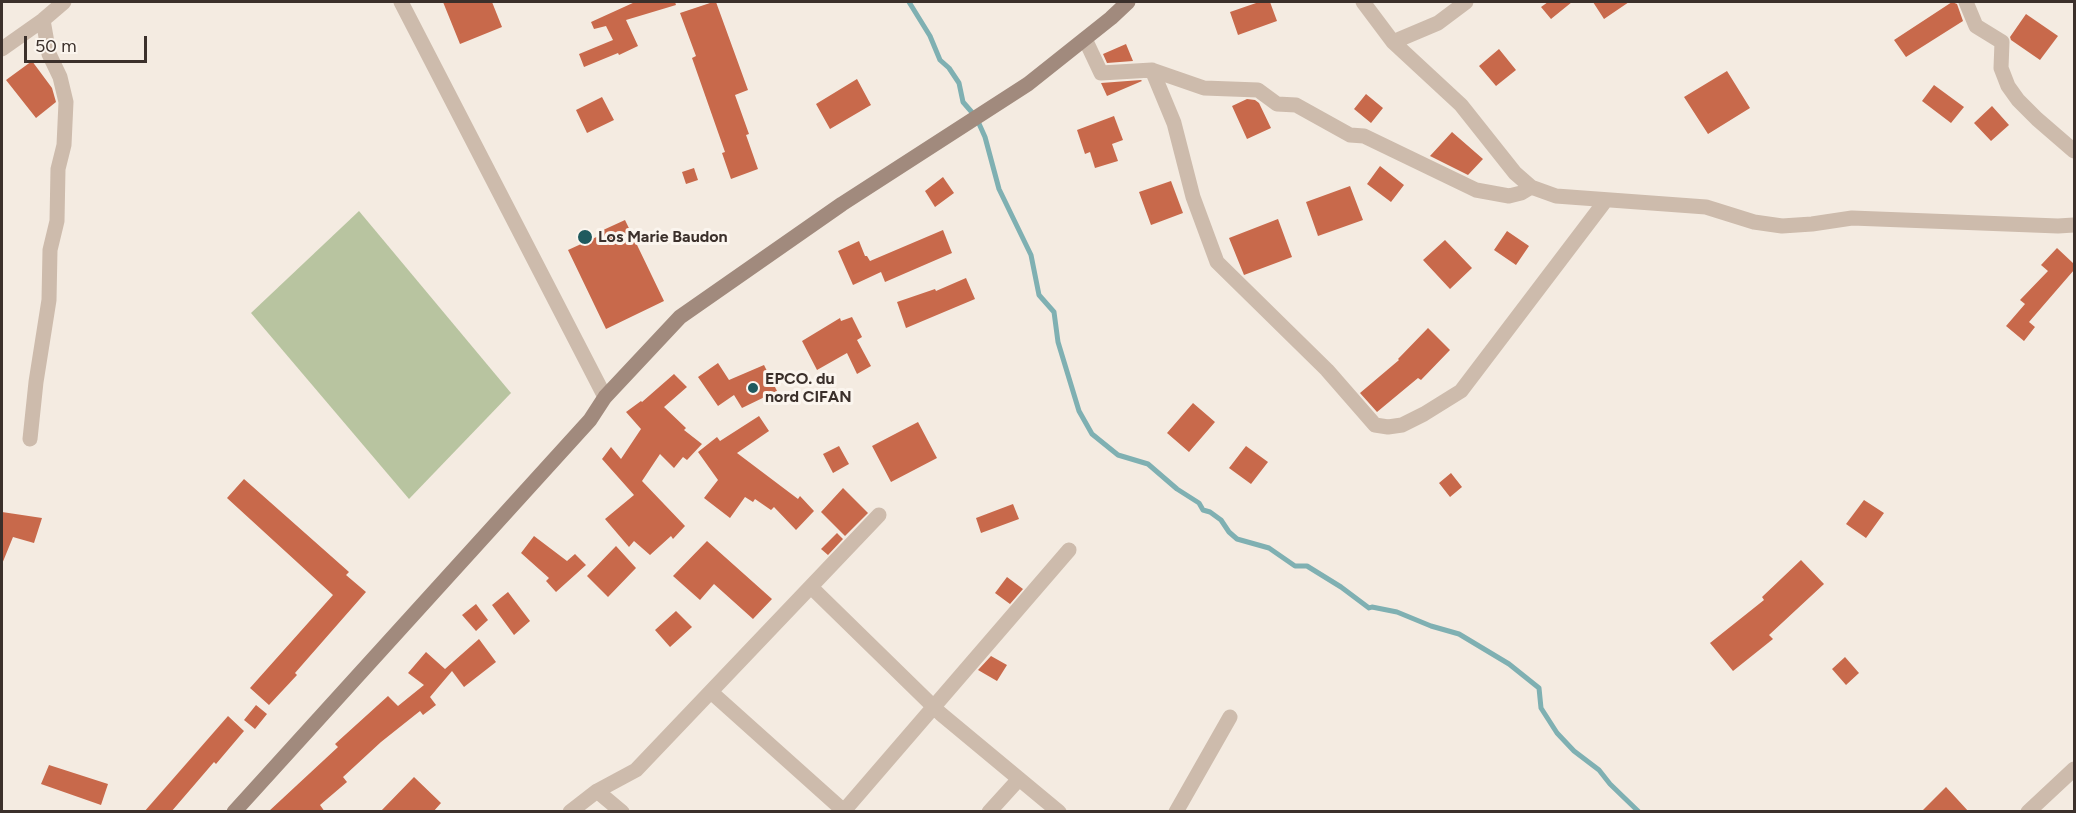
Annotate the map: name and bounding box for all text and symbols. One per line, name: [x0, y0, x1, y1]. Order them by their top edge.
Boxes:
scale bar: [27, 24, 150, 62]
text: 50 m: [35, 35, 77, 57]
place label: Los Marie Baudon: [598, 227, 728, 247]
marker: Los Marie Baudon: [576, 228, 594, 246]
place label: EPCO. du nord CIFAN: [765, 369, 852, 407]
marker: EPCO. du nord CIFAN: [746, 381, 760, 395]

